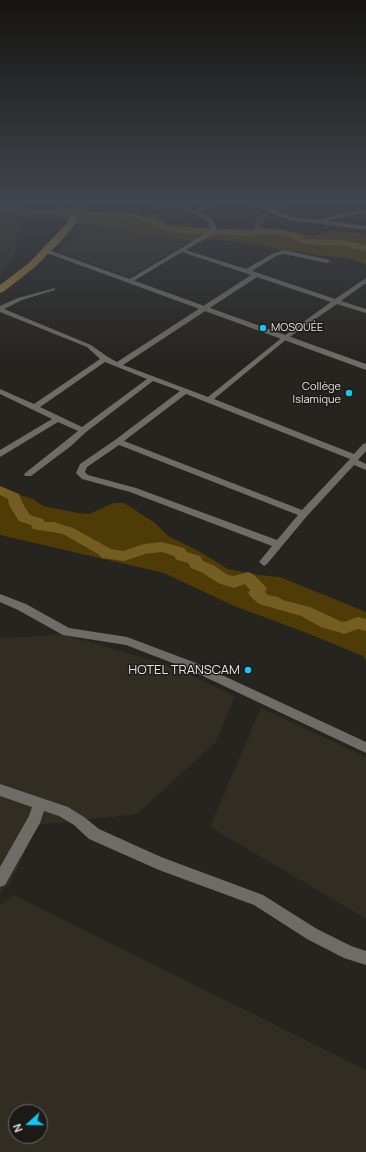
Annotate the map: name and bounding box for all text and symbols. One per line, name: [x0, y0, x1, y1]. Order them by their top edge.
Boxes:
place label: MOSQUÉE: [271, 321, 323, 335]
marker: MOSQUÉE: [258, 323, 268, 333]
place label: Collège Islamique: [293, 380, 341, 406]
marker: Collège Islamique: [344, 388, 354, 398]
place label: HOTEL TRANSCAM: [128, 662, 240, 678]
marker: HOTEL TRANSCAM: [243, 665, 253, 675]
north arrow: [8, 1104, 48, 1144]
text: N: [9, 1122, 26, 1134]

